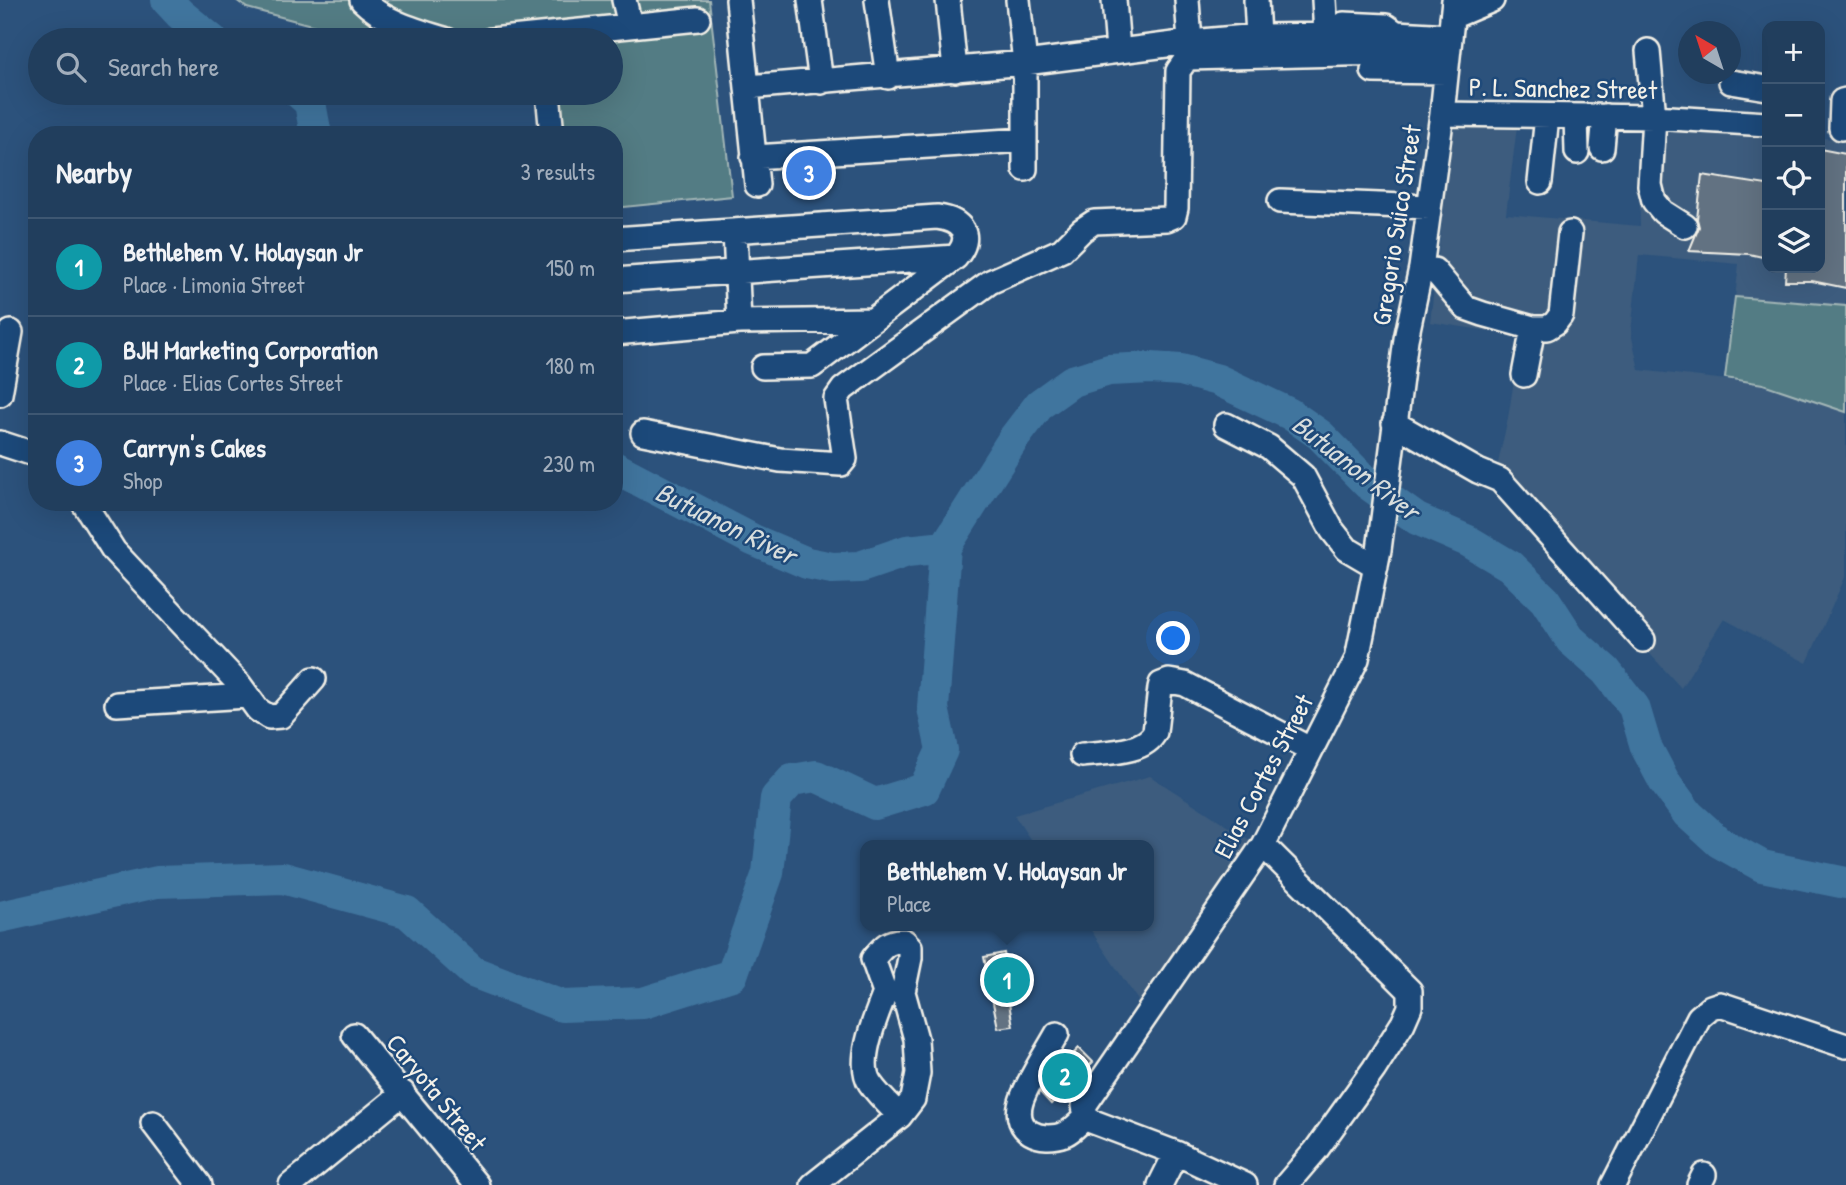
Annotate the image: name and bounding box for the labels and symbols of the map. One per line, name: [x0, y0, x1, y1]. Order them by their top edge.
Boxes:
north arrow: [1678, 21, 1741, 84]
street label: P. L. Sanchez Street: [1469, 69, 1658, 107]
street label: Gregorio Suico Street: [1363, 121, 1429, 328]
pin: 3: [786, 147, 832, 199]
water label: Butuanon River: [1284, 405, 1430, 531]
water label: Butuanon River: [649, 473, 806, 575]
your location: [1156, 621, 1190, 655]
street label: Elias Cortes Street: [1205, 687, 1321, 864]
pin: 1: [984, 954, 1030, 1006]
street label: Caryota Street: [379, 1026, 496, 1159]
pin: 2: [1042, 1050, 1088, 1102]

